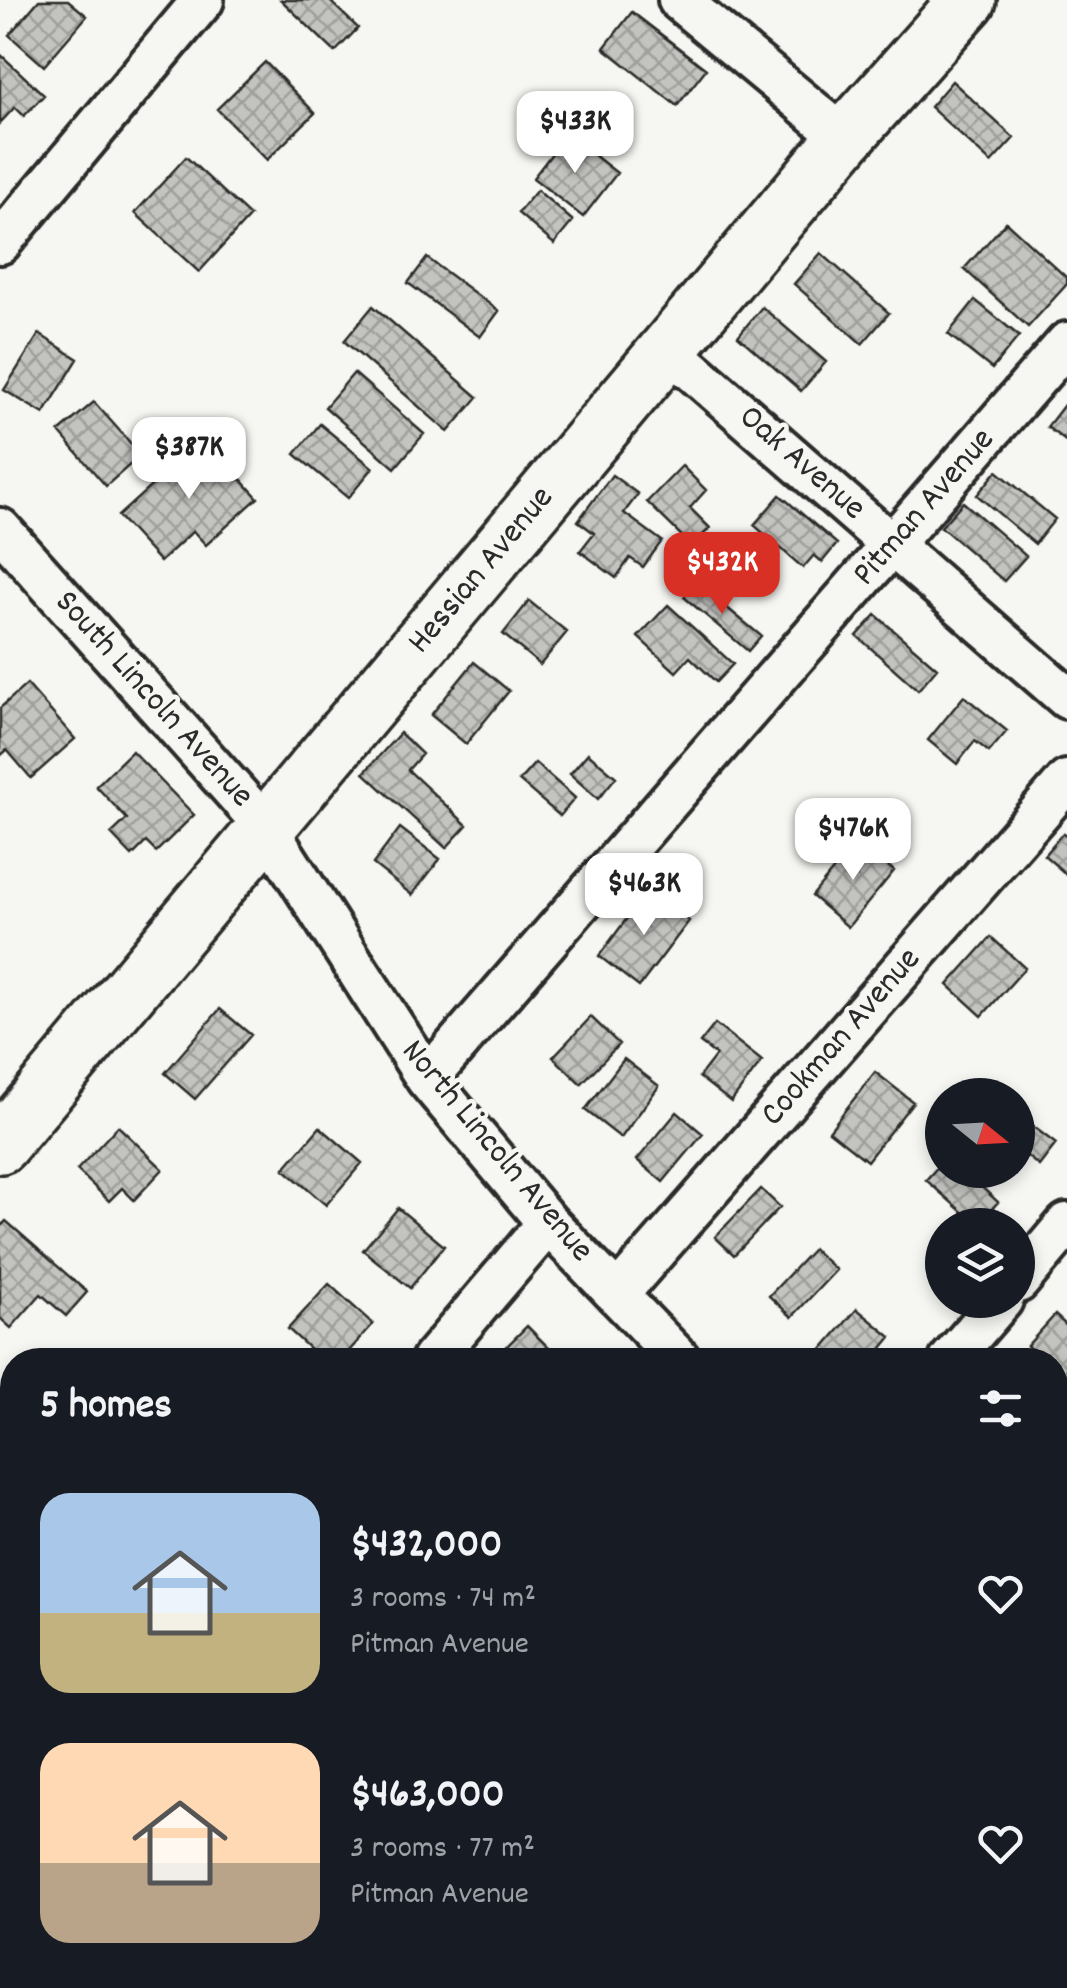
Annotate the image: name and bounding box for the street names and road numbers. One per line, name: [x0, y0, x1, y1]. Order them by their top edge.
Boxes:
street label: Oak Avenue: [726, 394, 876, 534]
street label: Pitman Avenue: [842, 418, 1008, 598]
street label: Hessian Avenue: [397, 476, 567, 666]
street label: South Lincoln Avenue: [41, 580, 265, 820]
street label: Cookman Avenue: [750, 937, 934, 1139]
street label: North Lincoln Avenue: [388, 1030, 604, 1274]

